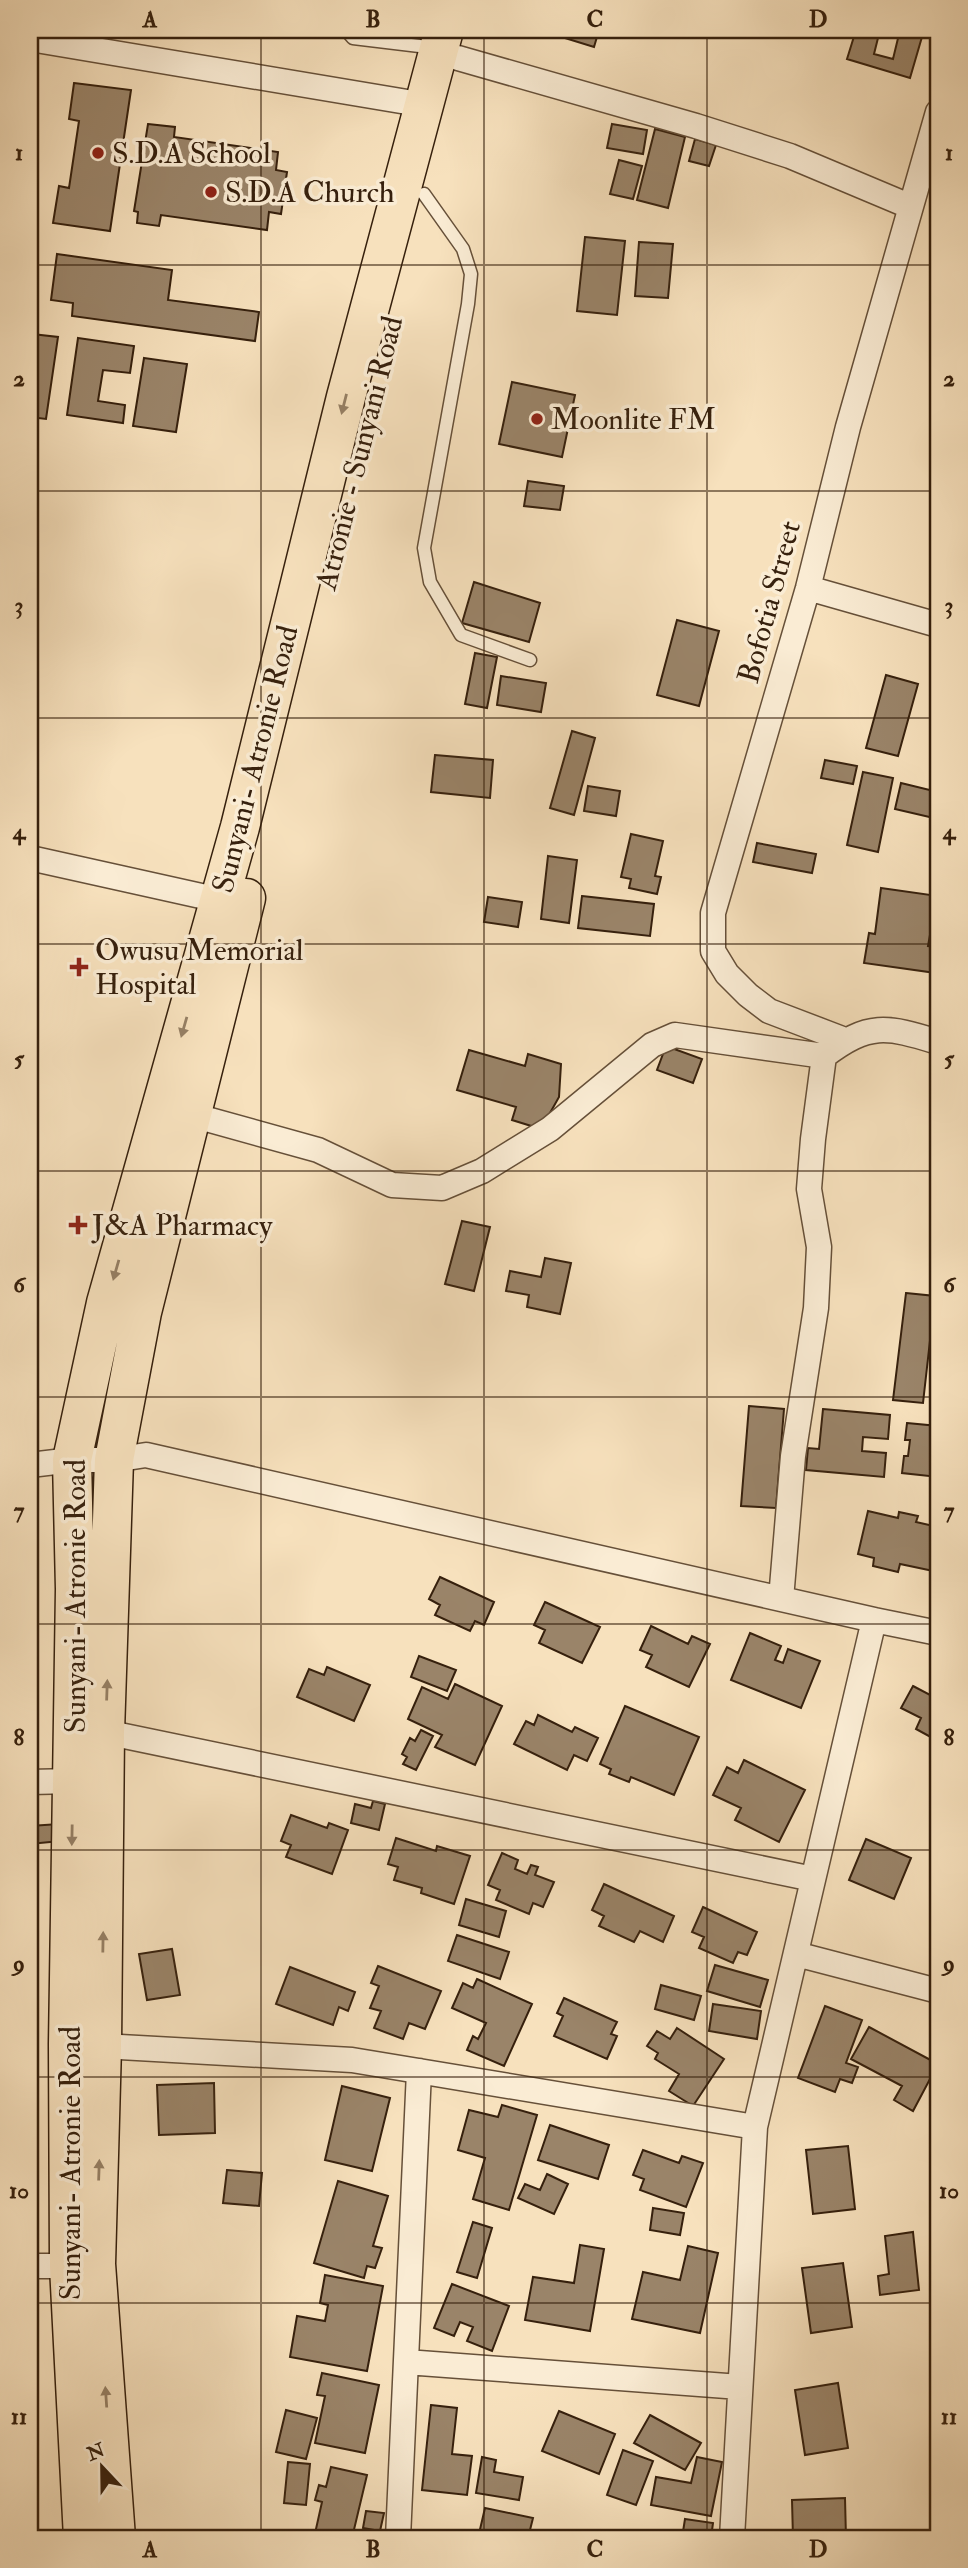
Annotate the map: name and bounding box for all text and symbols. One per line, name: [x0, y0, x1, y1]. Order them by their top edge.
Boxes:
text: A: [142, 5, 158, 34]
text: B: [365, 5, 381, 34]
text: C: [587, 5, 603, 34]
text: D: [809, 5, 827, 34]
place label: S.D.A School: [112, 135, 271, 172]
text: 1: [15, 138, 23, 167]
text: 1: [945, 138, 953, 167]
marker: S.D.A School: [90, 145, 106, 161]
place label: S.D.A Church: [225, 174, 395, 211]
marker: S.D.A Church: [203, 184, 219, 200]
street label: Atronie - Sunyani Road: [307, 312, 411, 595]
text: 2: [13, 364, 25, 393]
text: 2: [943, 364, 955, 393]
one-way arrow: [339, 393, 350, 415]
place label: Moonlite FM: [551, 401, 716, 438]
marker: Moonlite FM: [529, 411, 545, 427]
street label: Bofotia Street: [730, 517, 809, 687]
text: 3: [15, 591, 23, 620]
text: 3: [945, 591, 953, 620]
street label: Sunyani- Atronie Road: [204, 621, 307, 897]
text: 4: [12, 817, 27, 846]
text: 4: [942, 817, 957, 846]
place label: Owusu Memorial Hospital: [95, 932, 304, 1003]
marker: Owusu Memorial Hospital: [69, 957, 89, 977]
one-way arrow: [178, 1017, 188, 1038]
text: 5: [14, 1044, 25, 1073]
text: 5: [944, 1044, 955, 1073]
place label: J&A Pharmacy: [91, 1207, 273, 1244]
marker: J&A Pharmacy: [70, 1217, 86, 1233]
one-way arrow: [110, 1259, 120, 1280]
text: 6: [13, 1270, 27, 1299]
text: 6: [943, 1270, 957, 1299]
street label: Sunyani- Atronie Road: [57, 1459, 94, 1733]
text: 7: [14, 1496, 25, 1525]
text: 7: [944, 1496, 955, 1525]
one-way arrow: [101, 1679, 112, 1701]
text: 8: [14, 1723, 25, 1752]
text: 8: [944, 1723, 955, 1752]
one-way arrow: [67, 1824, 78, 1846]
one-way arrow: [97, 1931, 109, 1953]
text: 9: [11, 1949, 25, 1978]
text: 9: [941, 1949, 955, 1978]
street label: Sunyani- Atronie Road: [52, 2026, 89, 2300]
one-way arrow: [93, 2159, 104, 2181]
text: 10: [9, 2176, 29, 2205]
text: 10: [939, 2176, 959, 2205]
one-way arrow: [100, 2386, 111, 2408]
text: 11: [11, 2402, 27, 2431]
text: 11: [941, 2402, 957, 2431]
north arrow: [66, 2432, 136, 2502]
text: N: [83, 2437, 109, 2467]
text: A: [142, 2535, 158, 2564]
text: B: [365, 2535, 381, 2564]
text: C: [587, 2535, 603, 2564]
text: D: [809, 2535, 827, 2564]

